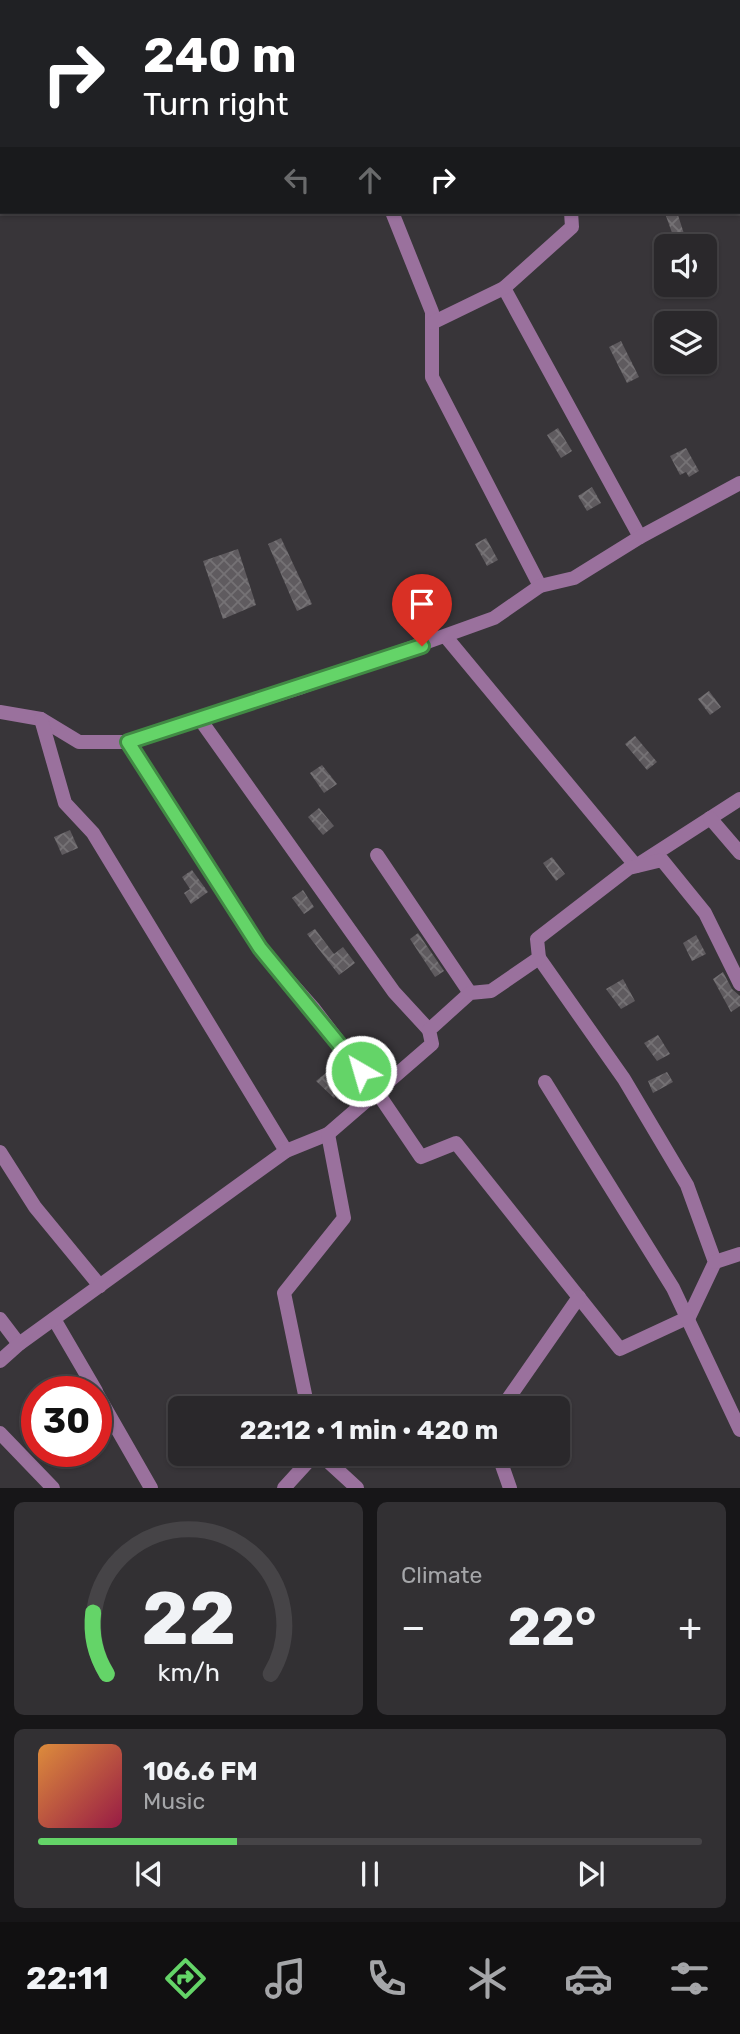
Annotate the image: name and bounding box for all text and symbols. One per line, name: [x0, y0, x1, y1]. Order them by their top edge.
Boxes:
text: 240 m: [143, 26, 297, 84]
icon: right: [28, 28, 119, 119]
text: Turn right: [143, 85, 288, 123]
icon: left: [278, 161, 316, 199]
icon: ahead: [351, 161, 389, 199]
icon: right: [424, 161, 462, 199]
map controls: [654, 234, 717, 374]
button: sound: [654, 234, 717, 297]
button: layers: [654, 311, 717, 374]
pin: [392, 574, 452, 646]
icon: arrive: [403, 585, 441, 623]
position arrow: [324, 1034, 398, 1108]
speed limit sign: 30: [21, 1376, 112, 1467]
text: 22:12 · 1 min · 420 m: [240, 1415, 498, 1446]
text: Climate: [401, 1561, 482, 1589]
text: 22: [141, 1577, 236, 1663]
text: 22°: [508, 1596, 597, 1658]
text: −: [401, 1604, 426, 1650]
text: +: [678, 1604, 702, 1650]
text: km/h: [157, 1658, 220, 1687]
text: 106.6 FM: [143, 1756, 258, 1787]
text: Music: [143, 1787, 205, 1815]
icon: previous: [130, 1855, 168, 1893]
icon: pause: [351, 1855, 389, 1893]
icon: next: [572, 1855, 610, 1893]
icon: directions: [161, 1954, 210, 2003]
icon: music: [261, 1954, 310, 2003]
icon: phone: [362, 1954, 411, 2003]
icon: climate: [463, 1954, 512, 2003]
icon: car: [564, 1954, 613, 2003]
icon: filters: [665, 1954, 714, 2003]
text: 22:11: [26, 1959, 109, 1997]

